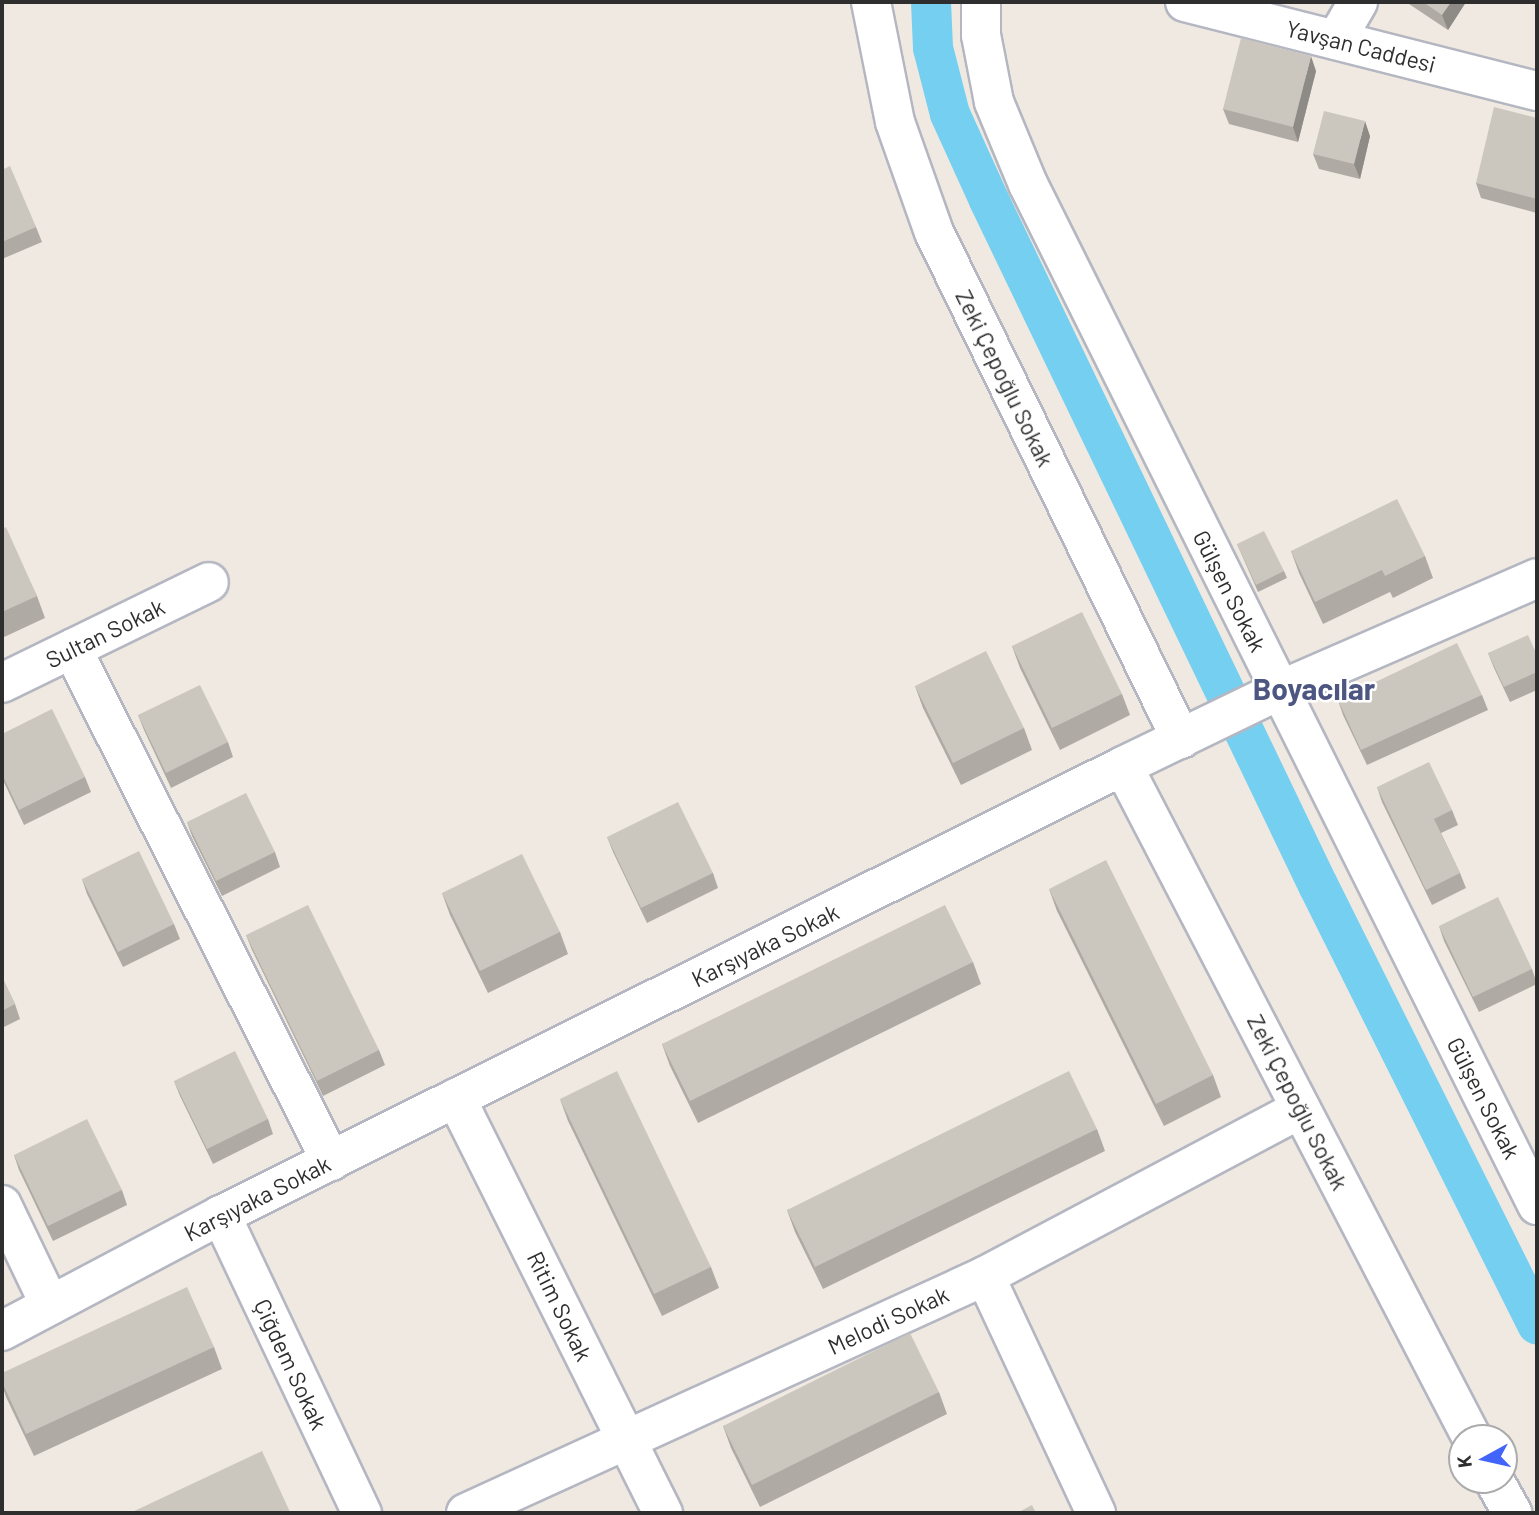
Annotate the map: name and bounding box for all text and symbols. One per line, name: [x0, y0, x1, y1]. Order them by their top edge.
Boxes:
street label: Yavşan Caddesi: [1283, 14, 1439, 78]
street label: Zeki Çepoğlu Sokak: [950, 285, 1060, 471]
street label: Gülşen Sokak: [1188, 526, 1272, 656]
street label: Sultan Sokak: [41, 592, 169, 674]
district label: Boyacılar: [1253, 670, 1375, 706]
street label: Karşıyaka Sokak: [687, 897, 843, 993]
street label: Zeki Çepoğlu Sokak: [1242, 1010, 1354, 1194]
street label: Gülşen Sokak: [1442, 1033, 1526, 1163]
street label: Karşıyaka Sokak: [179, 1149, 335, 1247]
street label: Ritim Sokak: [522, 1247, 598, 1365]
street label: Melodi Sokak: [823, 1280, 953, 1360]
street label: Çiğdem Sokak: [249, 1294, 333, 1434]
north arrow: [1448, 1424, 1518, 1494]
text: K: [1451, 1454, 1476, 1469]

